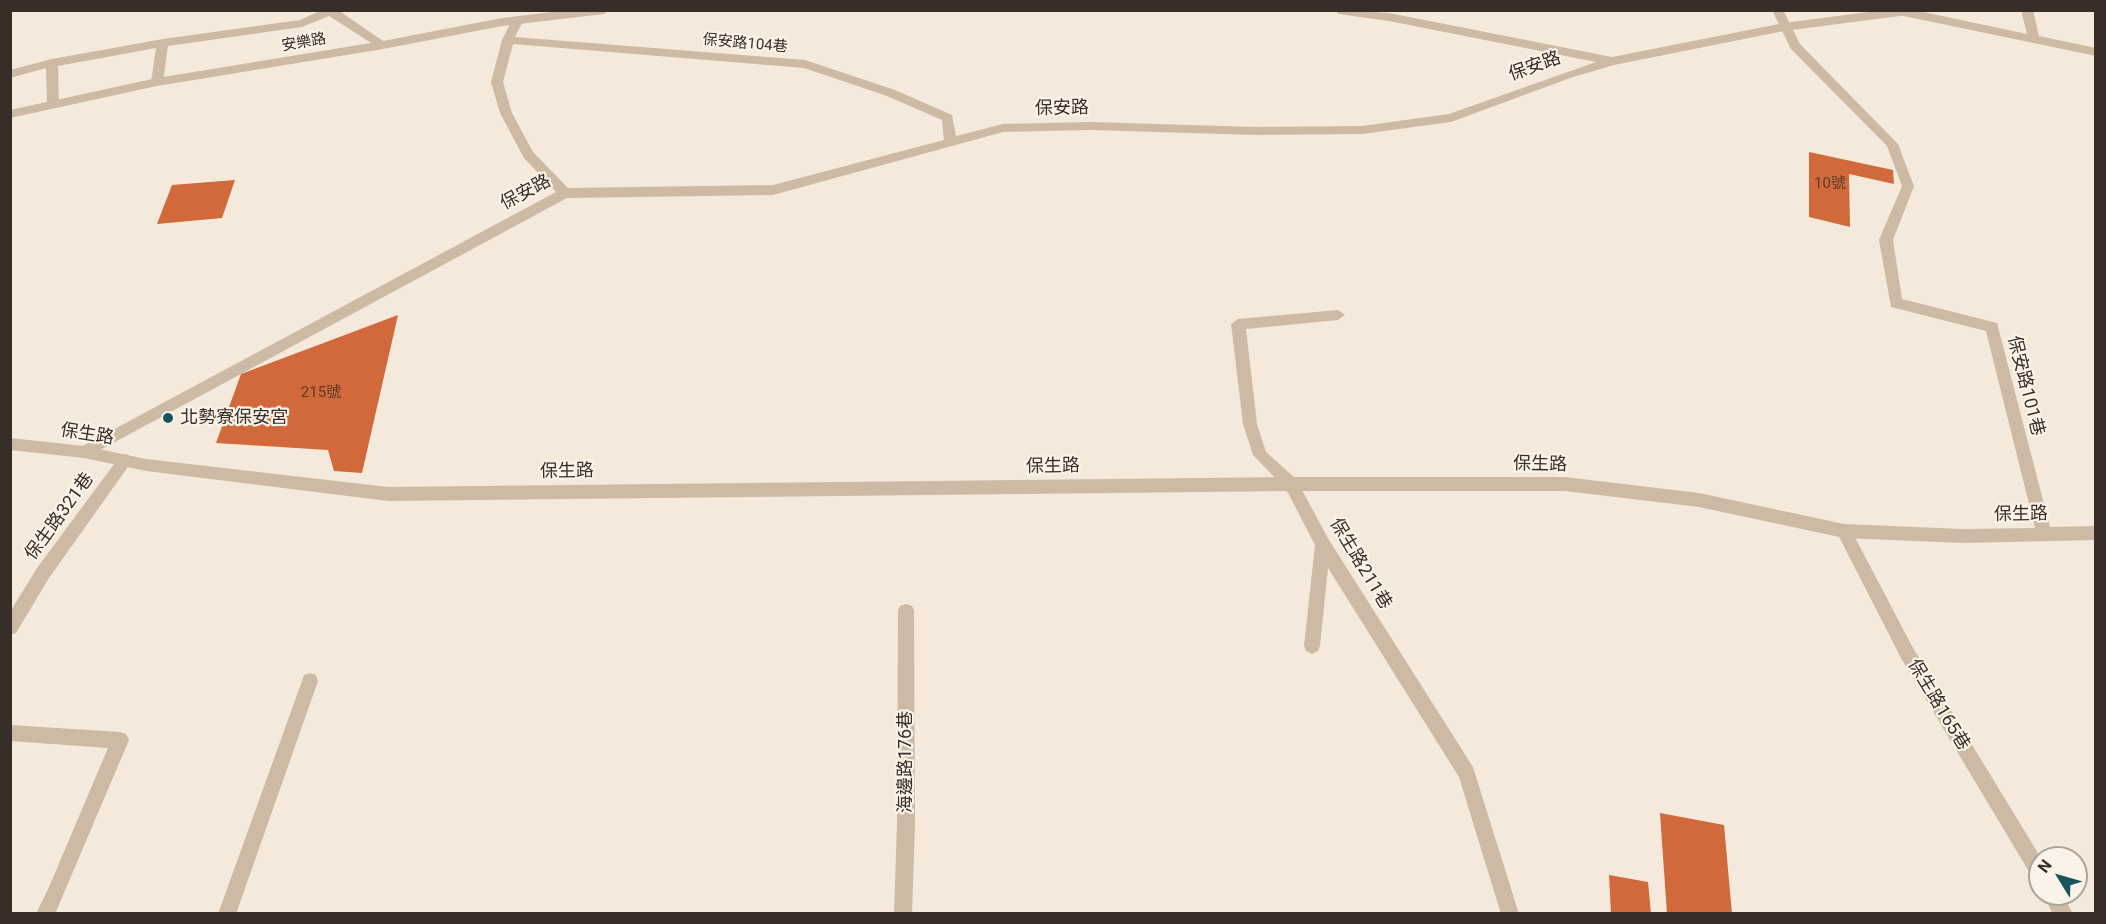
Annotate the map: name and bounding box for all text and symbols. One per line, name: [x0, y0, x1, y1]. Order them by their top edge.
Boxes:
street label: 安樂路: [280, 30, 328, 56]
street label: 保安路104巷: [702, 31, 788, 57]
street label: 保安路: [1506, 48, 1564, 86]
street label: 保安路: [1035, 98, 1089, 120]
street label: 保安路: [497, 171, 555, 215]
house number: 10號: [1814, 175, 1846, 193]
street label: 保安路101巷: [2002, 334, 2048, 438]
house number: 215號: [301, 384, 341, 402]
place label: 北勢寮保安宮: [180, 407, 288, 429]
marker: 北勢寮保安宮: [161, 411, 175, 425]
street label: 保生路: [59, 420, 115, 450]
street label: 保生路: [1513, 454, 1567, 476]
street label: 保生路: [1026, 456, 1080, 478]
street label: 保生路: [540, 461, 594, 483]
street label: 保生路321巷: [21, 469, 99, 565]
street label: 保生路: [1994, 504, 2048, 526]
street label: 保生路211巷: [1324, 515, 1396, 613]
street label: 保生路165巷: [1902, 656, 1974, 754]
street label: 海邊路176巷: [895, 711, 917, 813]
north arrow: [2028, 846, 2088, 906]
text: N: [2034, 856, 2056, 876]

